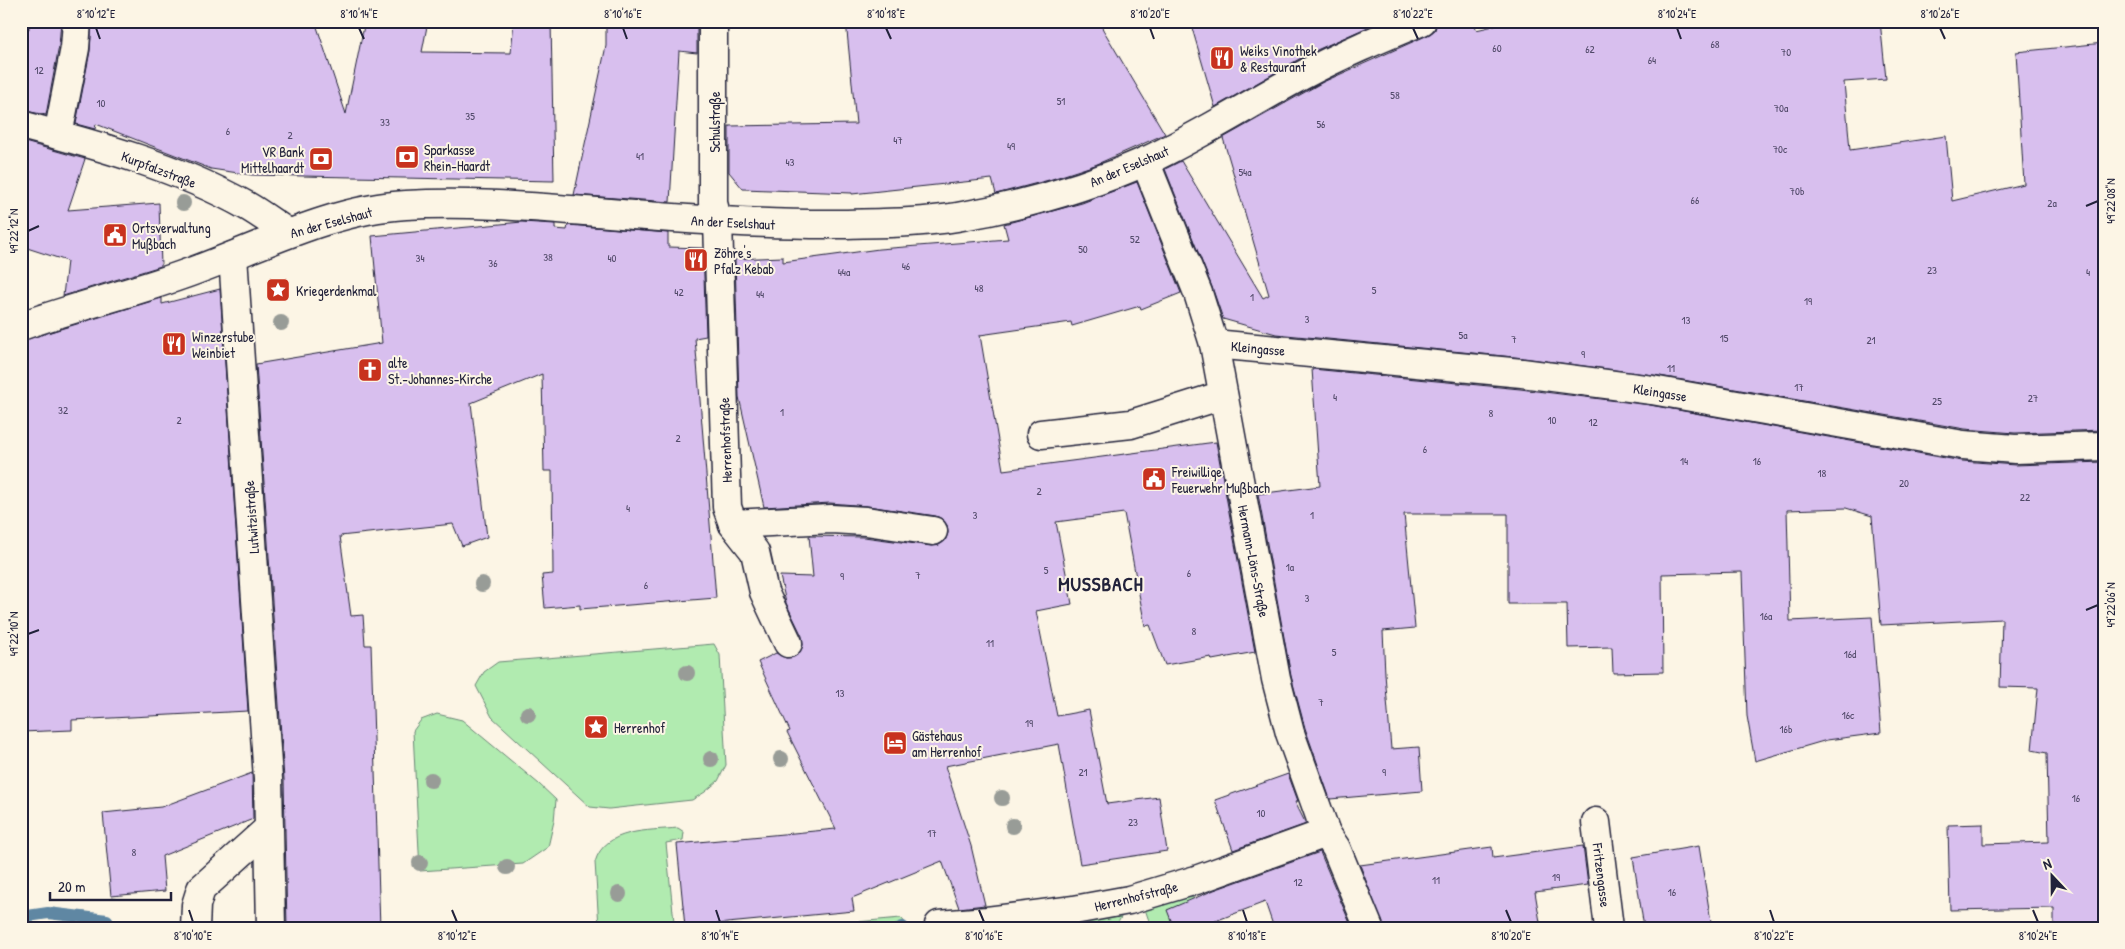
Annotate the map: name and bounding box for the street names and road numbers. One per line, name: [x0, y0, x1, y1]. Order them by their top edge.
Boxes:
street label: Schulstraße: [705, 91, 725, 153]
street label: An der Eselshaut: [1087, 141, 1172, 191]
street label: Kurpfalzstraße: [119, 146, 199, 193]
street label: An der Eselshaut: [288, 202, 374, 242]
street label: An der Eselshaut: [691, 210, 776, 234]
street label: Kleingasse: [1230, 336, 1286, 361]
street label: Kleingasse: [1632, 378, 1689, 407]
street label: Herrenhofstraße: [714, 397, 737, 483]
street label: Lutwitzistraße: [239, 479, 264, 554]
street label: Hermann-Löns-Straße: [1233, 503, 1274, 619]
street label: Fritzengasse: [1588, 841, 1615, 909]
street label: Herrenhofstraße: [1092, 876, 1180, 917]

